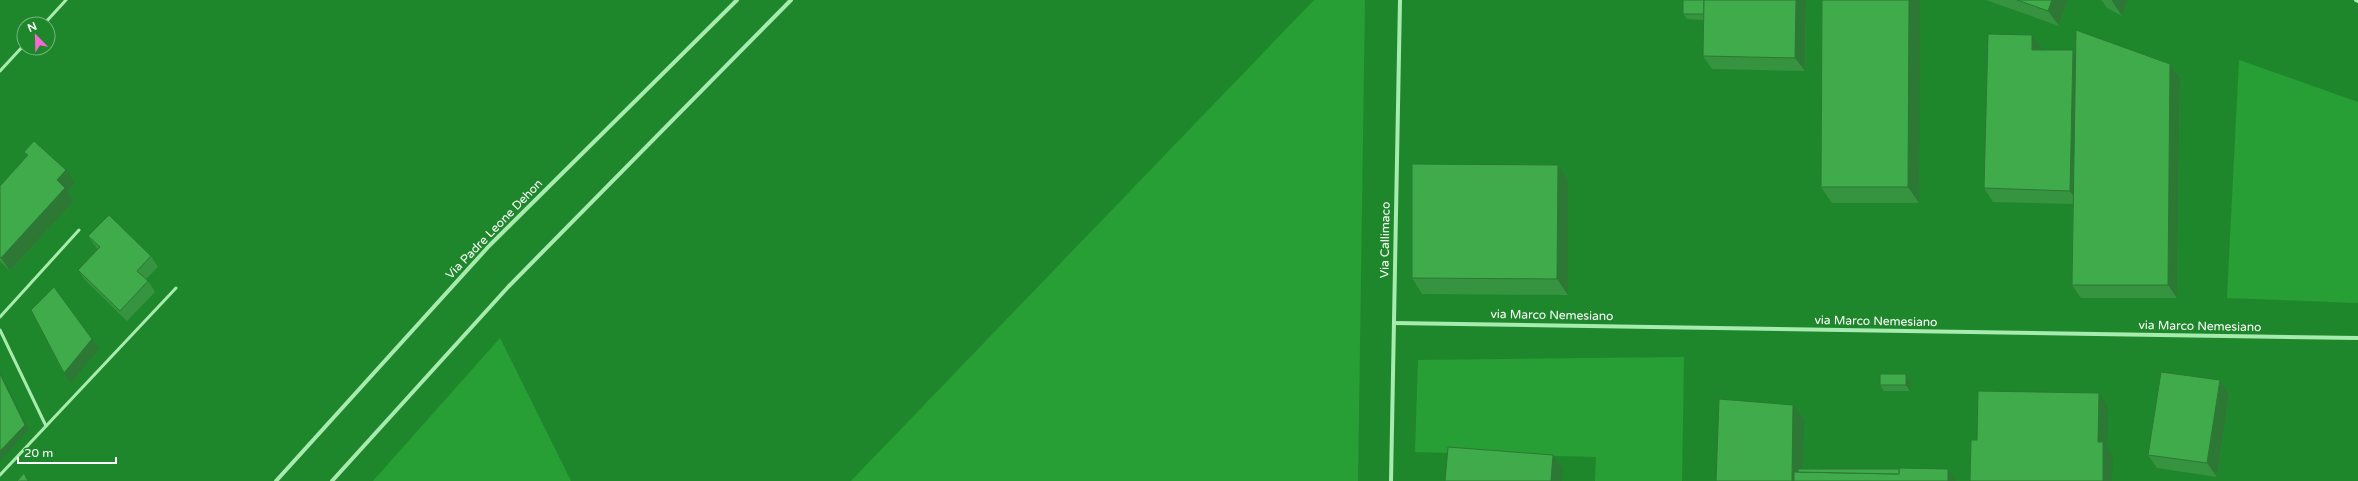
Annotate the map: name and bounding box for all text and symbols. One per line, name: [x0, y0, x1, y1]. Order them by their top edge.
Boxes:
north arrow: [16, 16, 56, 56]
text: N: [26, 20, 39, 35]
street label: Via Padre Leone Dehon: [443, 176, 545, 282]
street label: Via Callimaco: [1377, 202, 1393, 278]
street label: via Marco Nemesiano: [1490, 307, 1614, 323]
street label: via Marco Nemesiano: [1814, 313, 1938, 329]
street label: via Marco Nemesiano: [2138, 318, 2262, 334]
scale bar: [18, 439, 116, 465]
text: 20 m: [24, 446, 53, 460]

